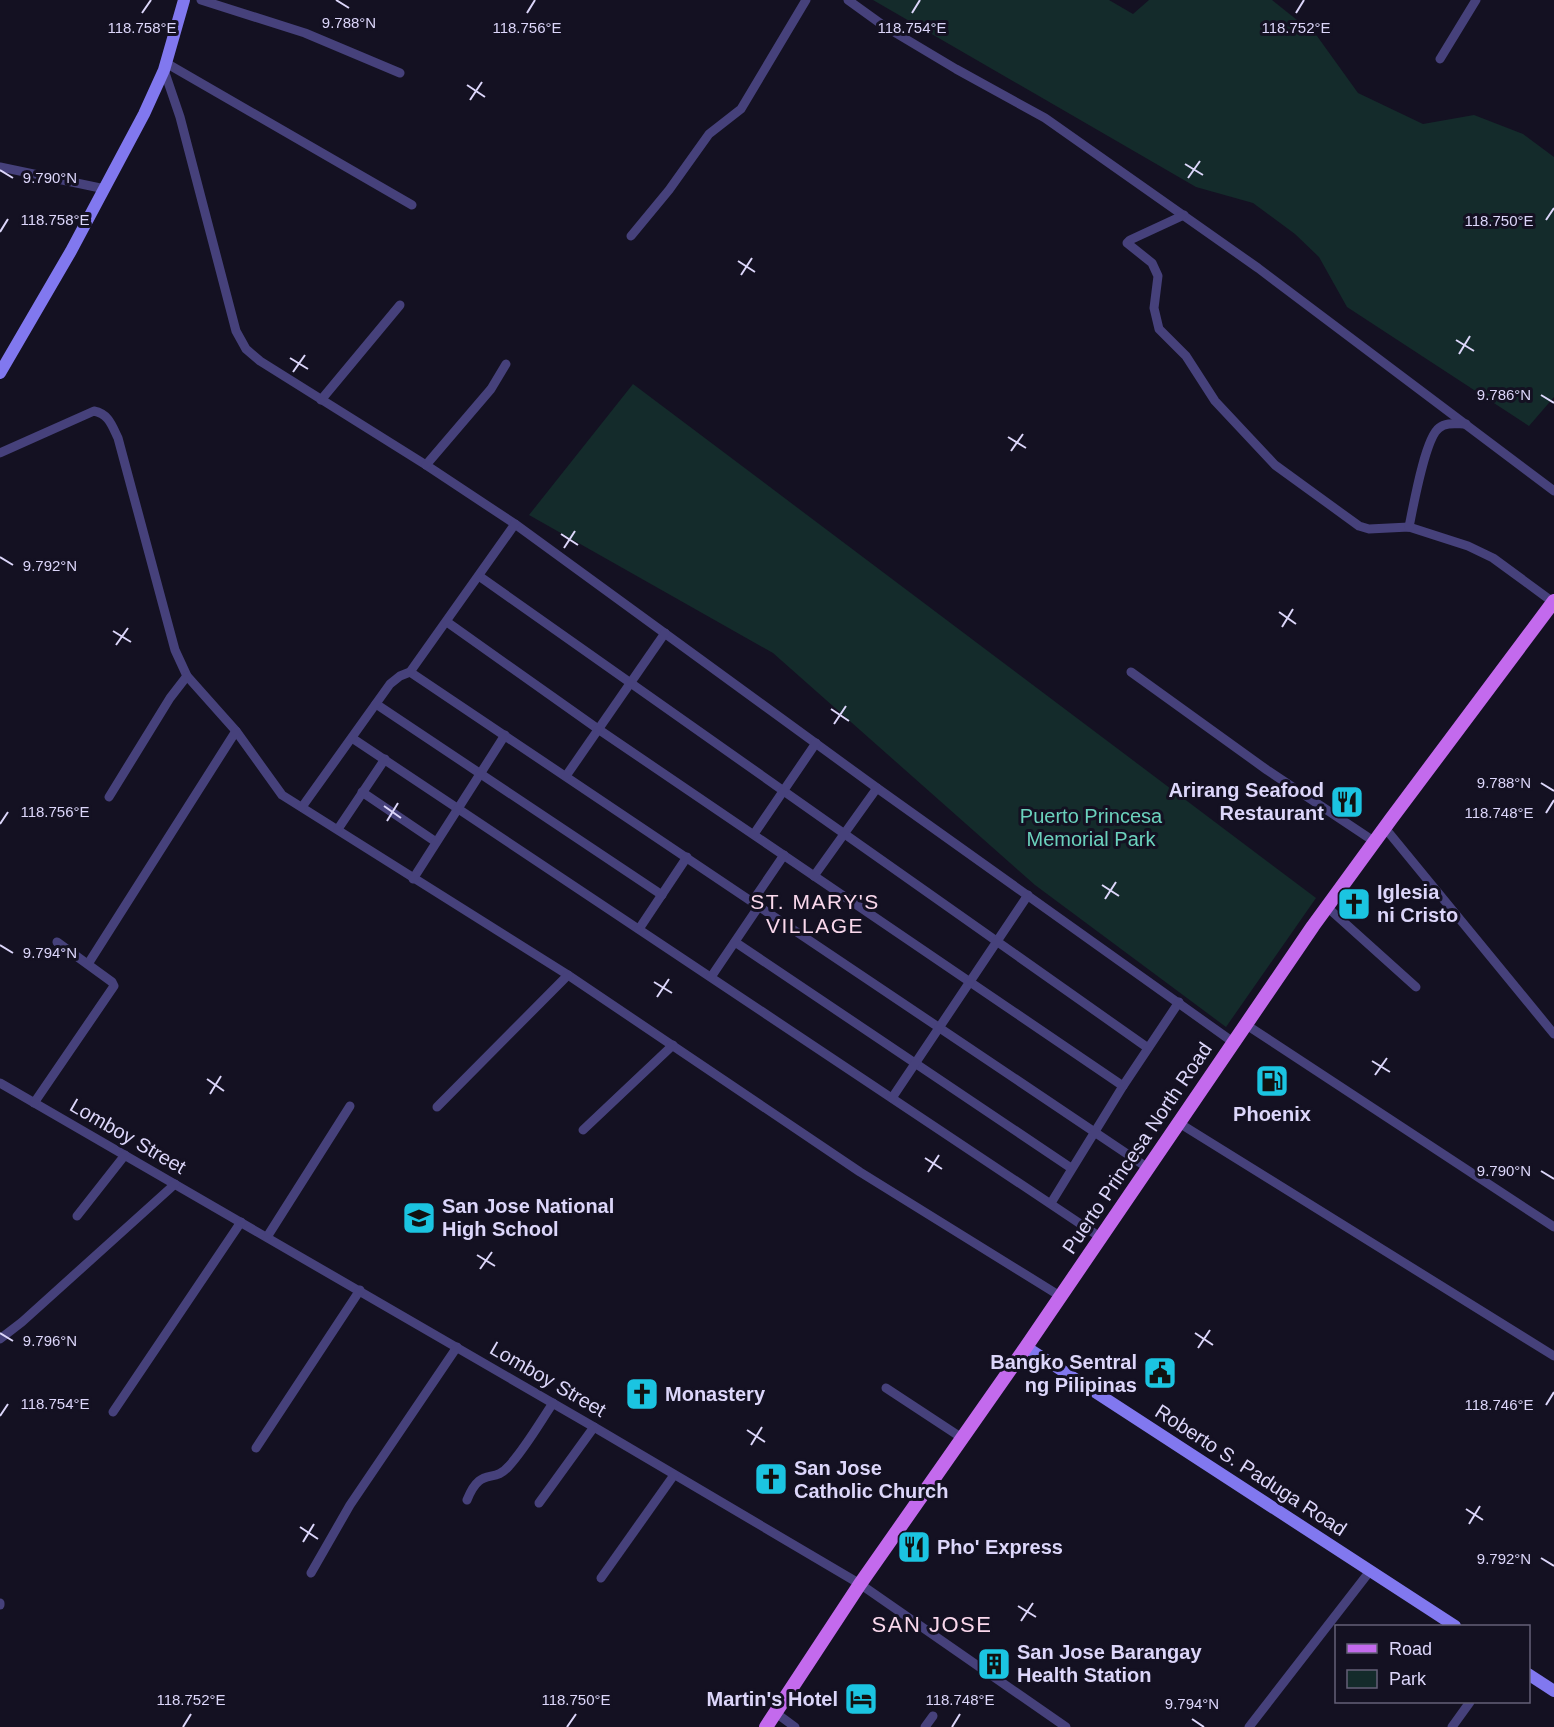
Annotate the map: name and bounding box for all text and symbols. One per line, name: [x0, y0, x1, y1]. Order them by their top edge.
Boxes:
text: 9.788°N: [322, 14, 376, 31]
text: 118.758°E: [107, 19, 177, 36]
text: 118.756°E: [492, 19, 562, 36]
text: 118.754°E: [877, 19, 947, 36]
text: 118.752°E: [1261, 19, 1331, 36]
text: 9.790°N: [23, 169, 77, 186]
text: 118.758°E: [20, 211, 90, 228]
text: 118.750°E: [1464, 212, 1534, 229]
text: 9.786°N: [1477, 386, 1531, 403]
text: 9.792°N: [23, 557, 77, 574]
text: 9.788°N: [1477, 774, 1531, 791]
place label: Arirang Seafood Restaurant: [1168, 779, 1324, 824]
restaurant icon: Arirang Seafood Restaurant: [1329, 784, 1365, 820]
text: 118.756°E: [20, 803, 90, 820]
text: 118.748°E: [1464, 804, 1534, 821]
park label: Puerto Princesa Memorial Park: [1020, 805, 1163, 850]
place label: Iglesia ni Cristo: [1377, 881, 1458, 926]
church icon: Iglesia ni Cristo: [1336, 886, 1372, 922]
district label: ST. MARY'S VILLAGE: [750, 890, 880, 937]
text: 9.794°N: [23, 944, 77, 961]
street label: Puerto Princesa North Road: [1058, 1038, 1216, 1258]
fuel station icon: Phoenix: [1254, 1063, 1290, 1099]
street label: Lomboy Street: [66, 1094, 190, 1178]
place label: Phoenix: [1233, 1103, 1311, 1125]
text: 9.790°N: [1477, 1162, 1531, 1179]
place label: San Jose National High School: [442, 1195, 614, 1240]
school or university icon: San Jose National High School: [401, 1200, 437, 1236]
text: 9.796°N: [23, 1332, 77, 1349]
street label: Lomboy Street: [486, 1337, 610, 1421]
place label: Bangko Sentral ng Pilipinas: [990, 1351, 1137, 1396]
public building icon: Bangko Sentral ng Pilipinas: [1142, 1355, 1178, 1391]
church icon: Monastery: [624, 1376, 660, 1412]
place label: Monastery: [665, 1383, 766, 1405]
text: 118.754°E: [20, 1395, 90, 1412]
text: 118.746°E: [1464, 1396, 1534, 1413]
street label: Roberto S. Paduga Road: [1151, 1400, 1351, 1540]
place label: San Jose Catholic Church: [794, 1457, 948, 1502]
church icon: San Jose Catholic Church: [753, 1461, 789, 1497]
restaurant icon: Pho' Express: [896, 1529, 932, 1565]
place label: Pho' Express: [937, 1536, 1063, 1558]
text: 9.792°N: [1477, 1550, 1531, 1567]
district label: SAN JOSE: [872, 1612, 992, 1637]
legend: [1335, 1625, 1530, 1703]
text: Road: [1389, 1639, 1432, 1659]
place label: San Jose Barangay Health Station: [1017, 1641, 1202, 1686]
building icon: San Jose Barangay Health Station: [976, 1646, 1012, 1682]
text: Park: [1389, 1669, 1427, 1689]
hotel icon: Martin's Hotel: [843, 1681, 879, 1717]
place label: Martin's Hotel: [707, 1688, 838, 1710]
text: 118.752°E: [156, 1691, 226, 1708]
text: 118.750°E: [541, 1691, 611, 1708]
text: 118.748°E: [925, 1691, 995, 1708]
text: 9.794°N: [1165, 1695, 1219, 1712]

